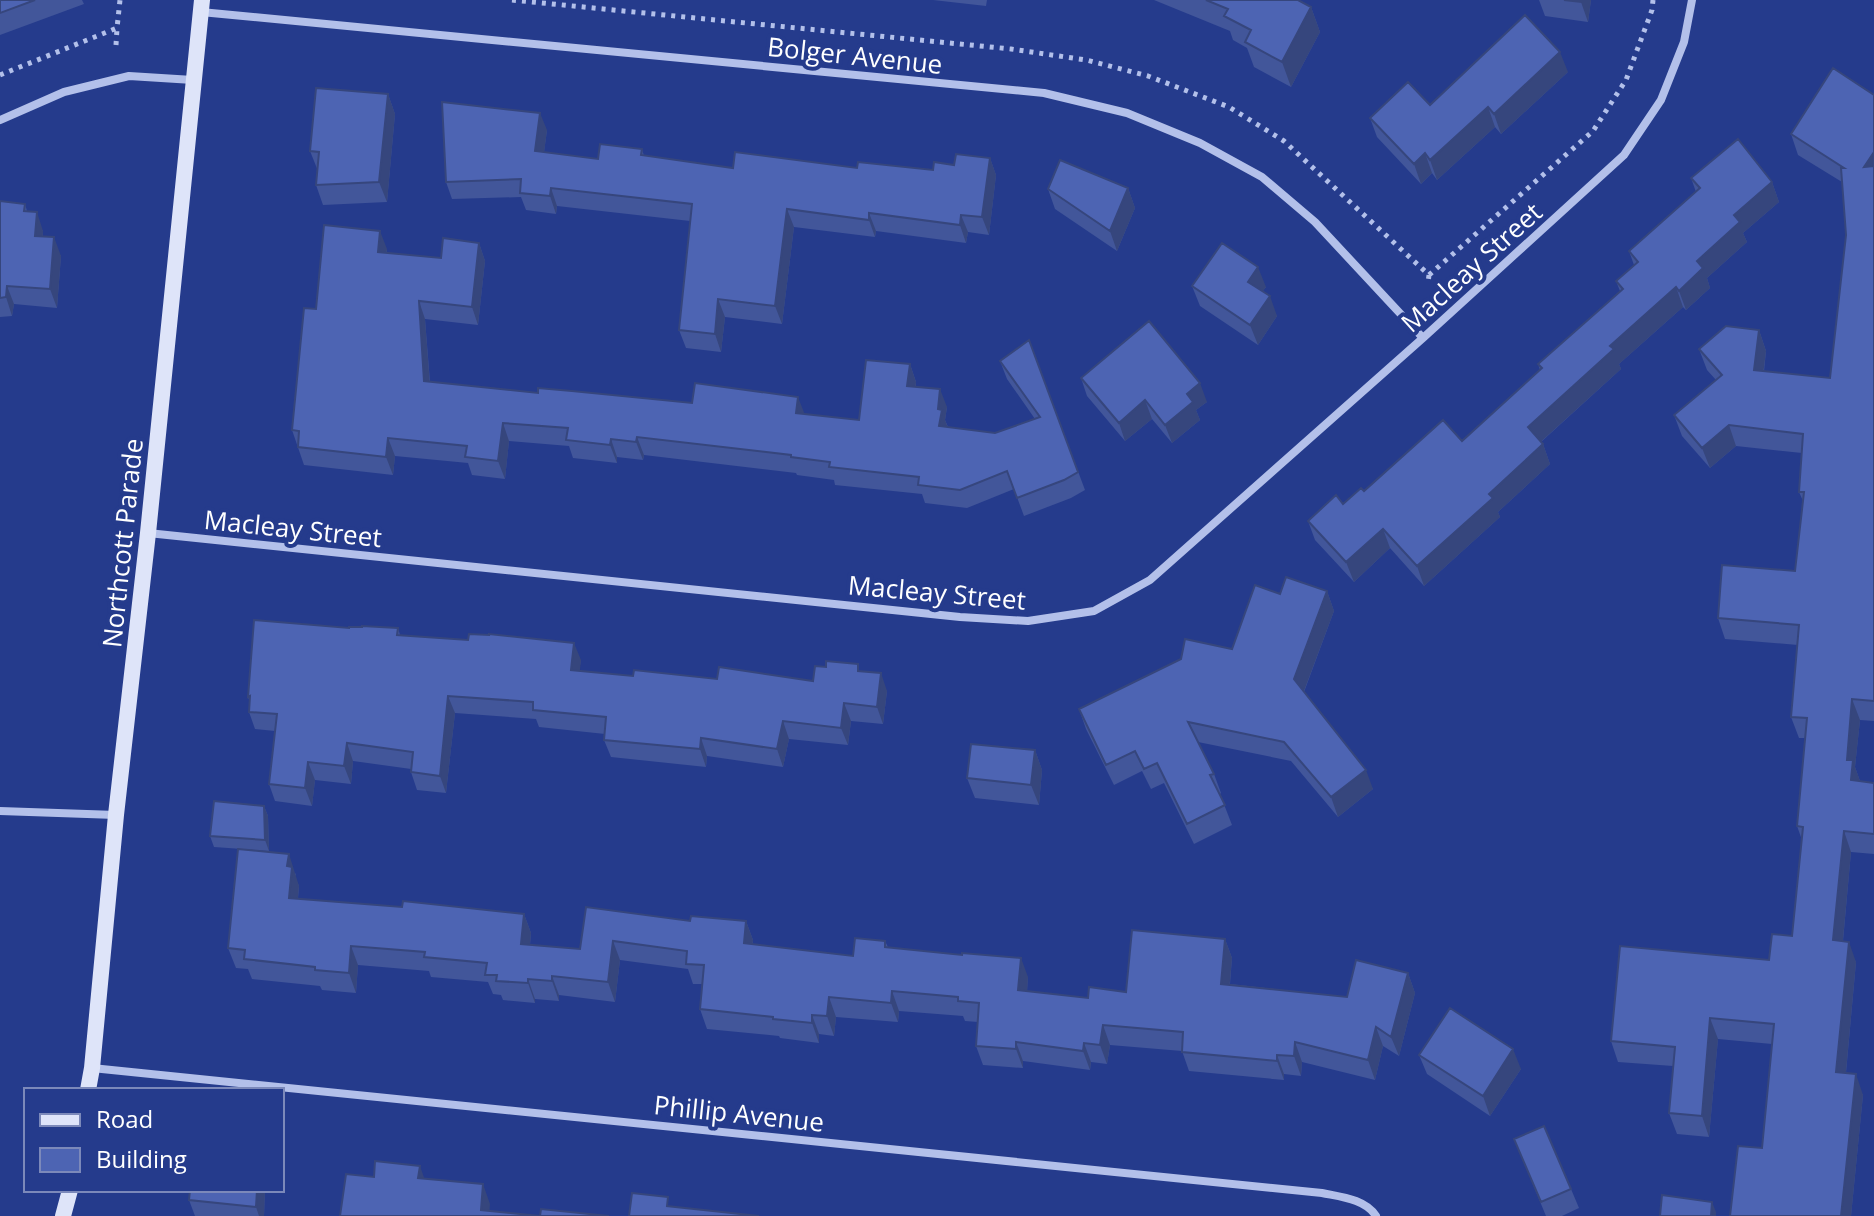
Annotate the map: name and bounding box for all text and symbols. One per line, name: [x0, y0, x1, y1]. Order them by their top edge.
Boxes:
street label: Bolger Avenue: [766, 28, 944, 82]
street label: Macleay Street: [1393, 194, 1549, 340]
street label: Northcott Parade: [93, 437, 151, 649]
street label: Macleay Street: [202, 501, 384, 555]
street label: Macleay Street: [847, 566, 1027, 618]
street label: Phillip Avenue: [652, 1086, 826, 1140]
legend: [24, 1088, 284, 1192]
text: Road: [96, 1102, 153, 1135]
text: Building: [96, 1142, 187, 1175]

